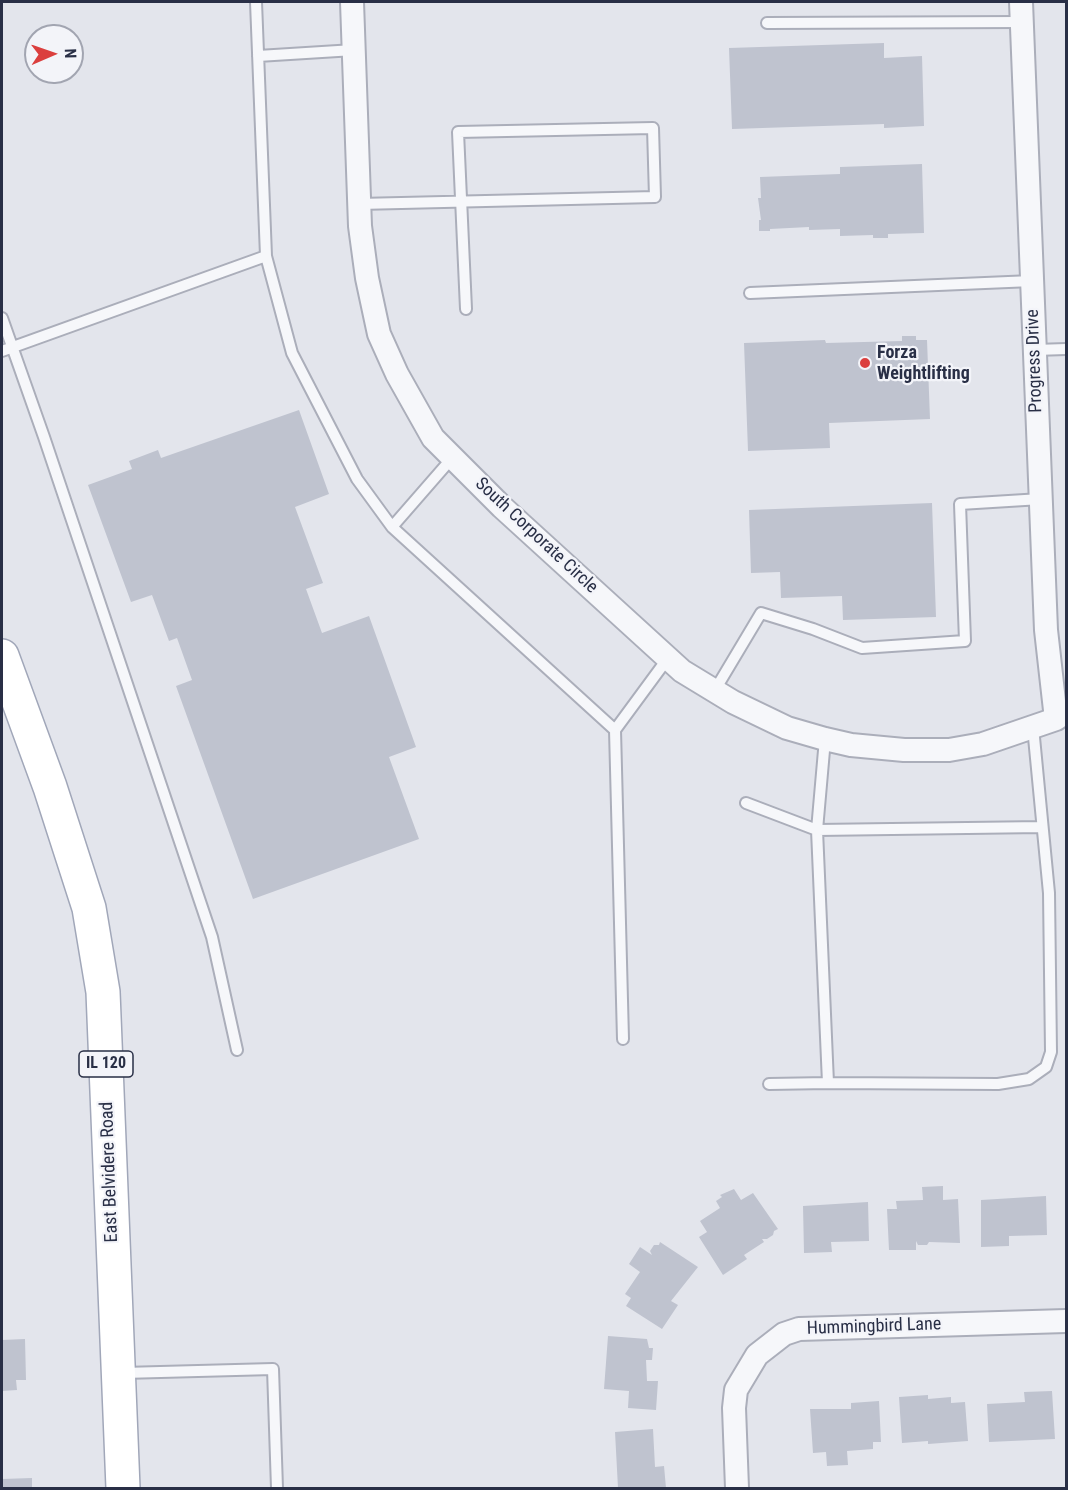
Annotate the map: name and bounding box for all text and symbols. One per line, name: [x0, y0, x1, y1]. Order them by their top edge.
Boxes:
north arrow: [24, 24, 84, 84]
text: N: [61, 48, 80, 59]
street label: Progress Drive: [1022, 309, 1048, 413]
place label: Forza Weightlifting: [877, 342, 970, 385]
marker: Forza Weightlifting: [858, 356, 872, 370]
street label: South Corporate Circle: [470, 474, 602, 598]
road number: IL 120: [79, 1051, 133, 1077]
street label: East Belvidere Road: [97, 1101, 123, 1243]
street label: Hummingbird Lane: [806, 1314, 942, 1340]

